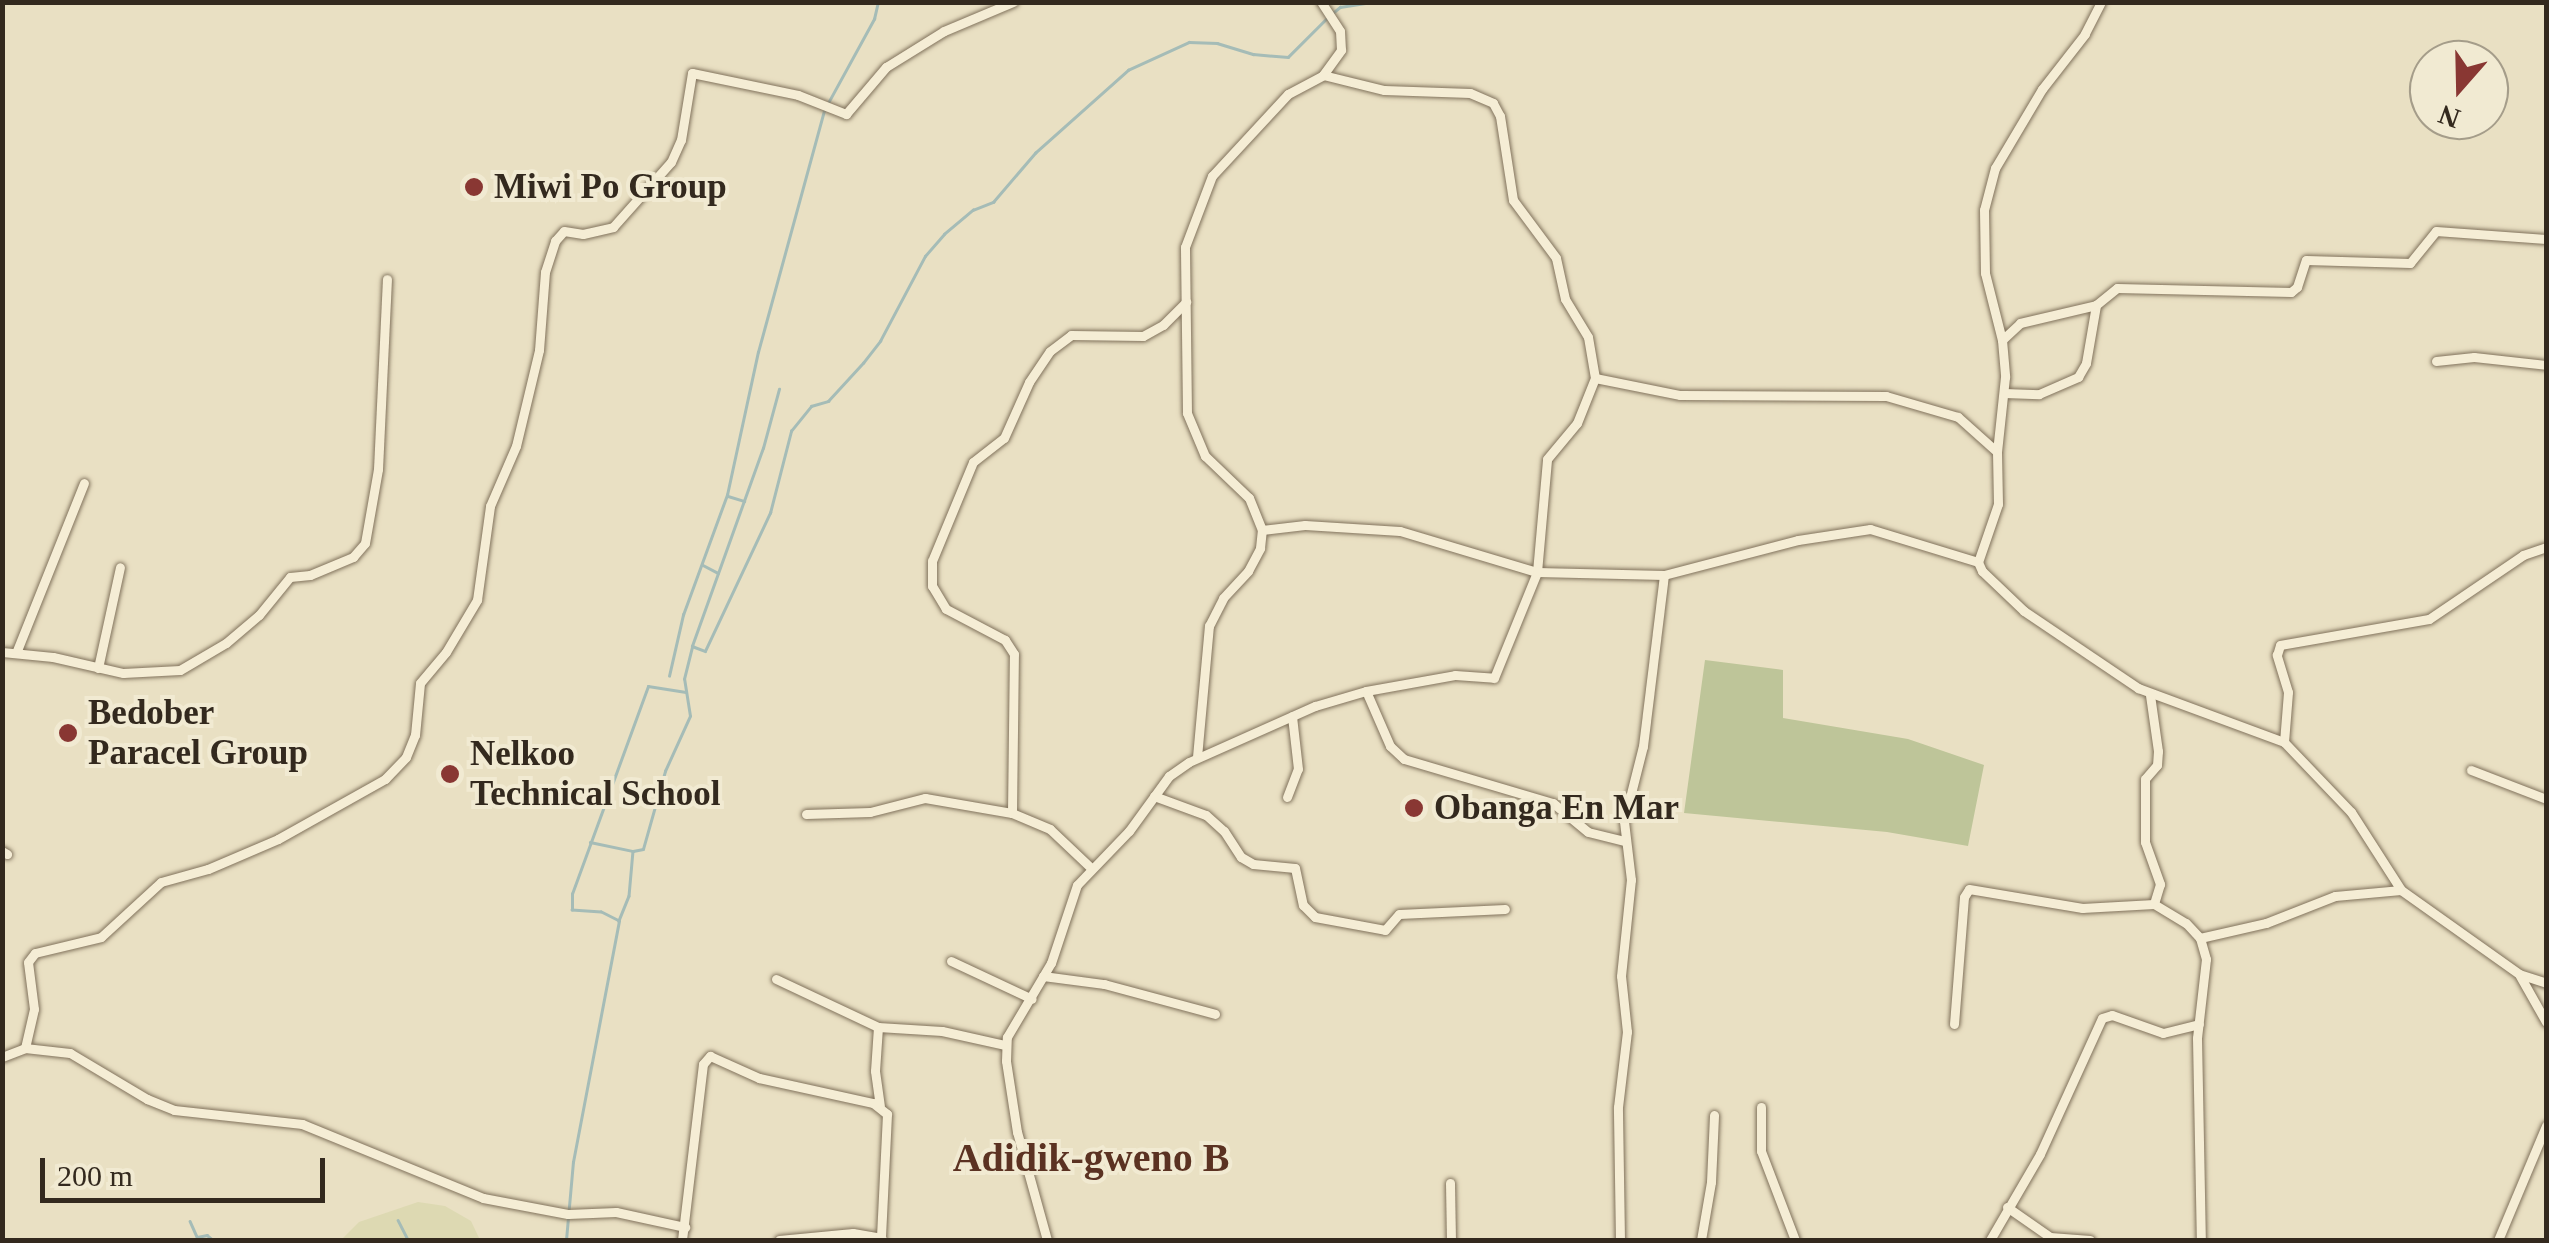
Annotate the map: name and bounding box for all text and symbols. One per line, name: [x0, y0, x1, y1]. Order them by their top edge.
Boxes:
north arrow: [2409, 40, 2509, 140]
text: N: [2434, 99, 2464, 135]
place label: Miwi Po Group: [494, 166, 727, 208]
marker: Miwi Po Group: [463, 176, 485, 198]
place label: Bedober Paracel Group: [88, 692, 308, 774]
marker: Bedober Paracel Group: [57, 722, 79, 744]
place label: Nelkoo Technical School: [470, 733, 721, 815]
marker: Nelkoo Technical School: [439, 763, 461, 785]
place label: Obanga En Mar: [1434, 787, 1679, 829]
marker: Obanga En Mar: [1403, 797, 1425, 819]
district label: Adidik-gweno B: [953, 1134, 1229, 1182]
scale bar: [45, 1138, 330, 1200]
text: 200 m: [57, 1159, 133, 1192]

